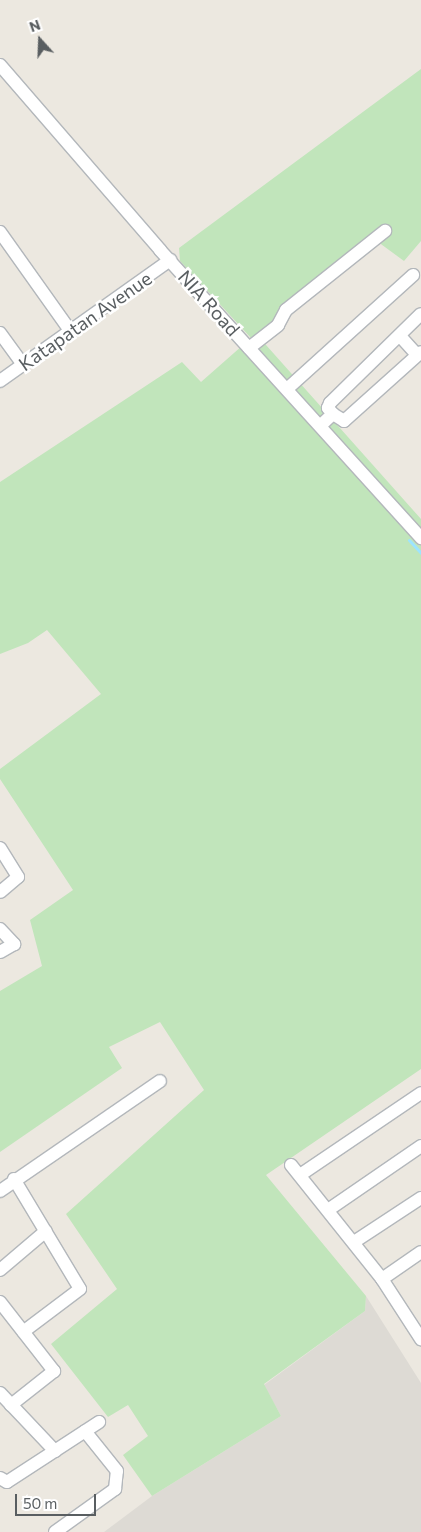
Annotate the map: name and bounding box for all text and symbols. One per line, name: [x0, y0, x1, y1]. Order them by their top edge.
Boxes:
north arrow: [15, 15, 65, 65]
text: N: [27, 16, 43, 35]
street label: NIA Road: [174, 265, 244, 341]
street label: Katapatan Avenue: [14, 267, 156, 375]
scale bar: [18, 1484, 99, 1516]
text: 50 m: [23, 1494, 57, 1512]

